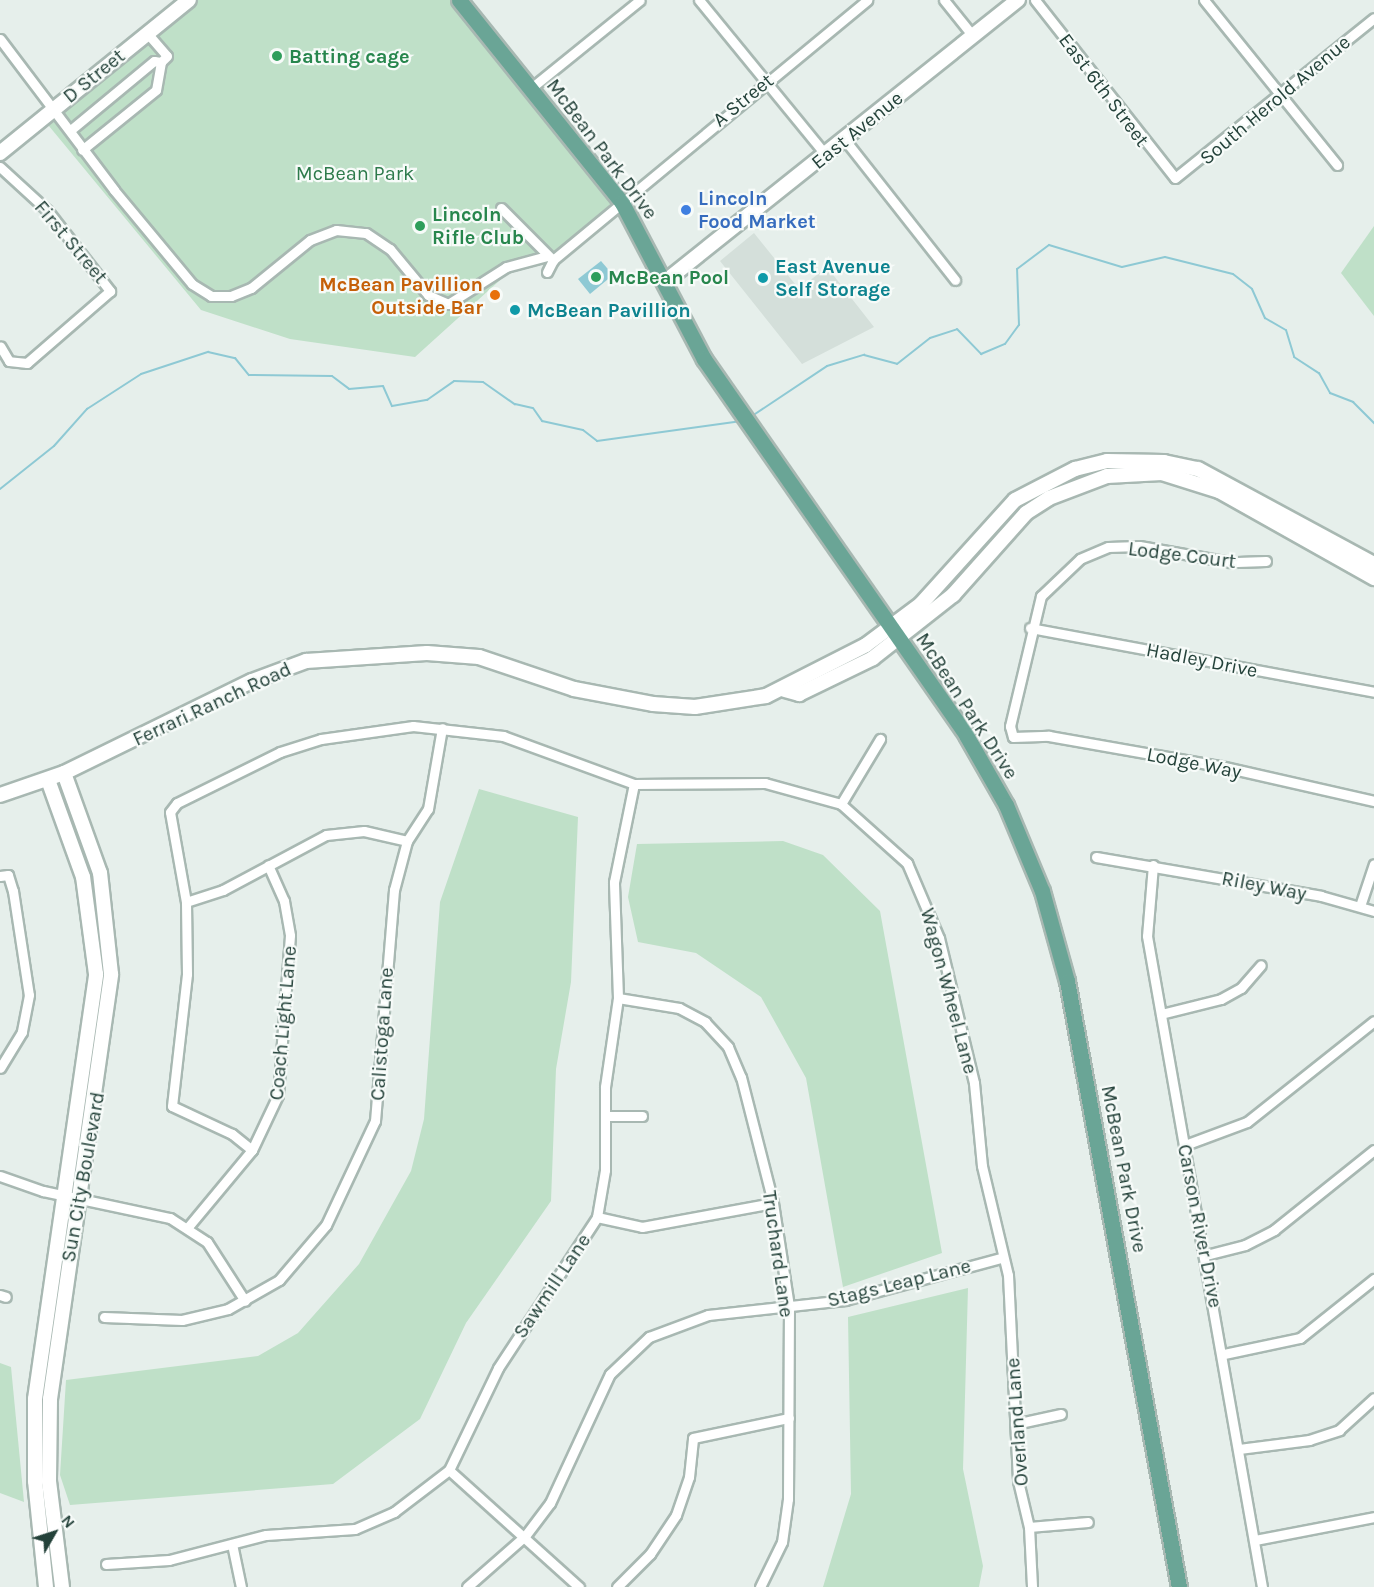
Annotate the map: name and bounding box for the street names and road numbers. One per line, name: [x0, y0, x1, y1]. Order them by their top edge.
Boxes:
street label: East 6th Street: [1054, 29, 1154, 151]
street label: South Herold Avenue: [1195, 30, 1355, 170]
street label: D Street: [58, 44, 130, 108]
street label: A Street: [708, 68, 778, 132]
street label: McBean Park Drive: [541, 74, 663, 224]
street label: East Avenue: [806, 86, 908, 174]
street label: First Street: [29, 195, 113, 289]
street label: Lodge Court: [1127, 536, 1237, 574]
street label: McBean Park Drive: [911, 628, 1023, 784]
street label: Hadley Drive: [1144, 637, 1260, 683]
street label: Ferrari Ranch Road: [129, 657, 295, 751]
street label: Lodge Way: [1145, 742, 1243, 784]
street label: Riley Way: [1220, 866, 1308, 906]
street label: Wagon Wheel Lane: [915, 905, 983, 1077]
street label: Coach Light Lane: [264, 945, 302, 1101]
street label: Calistoga Lane: [365, 967, 399, 1101]
street label: McBean Park Drive: [1096, 1083, 1152, 1255]
street label: Sun City Boulevard: [56, 1090, 110, 1264]
street label: Carson River Drive: [1172, 1142, 1228, 1310]
street label: Truchard Lane: [757, 1189, 799, 1319]
street label: Sawmill Lane: [508, 1229, 596, 1343]
street label: Stags Leap Lane: [825, 1254, 973, 1312]
street label: Overland Lane: [1001, 1357, 1033, 1487]

